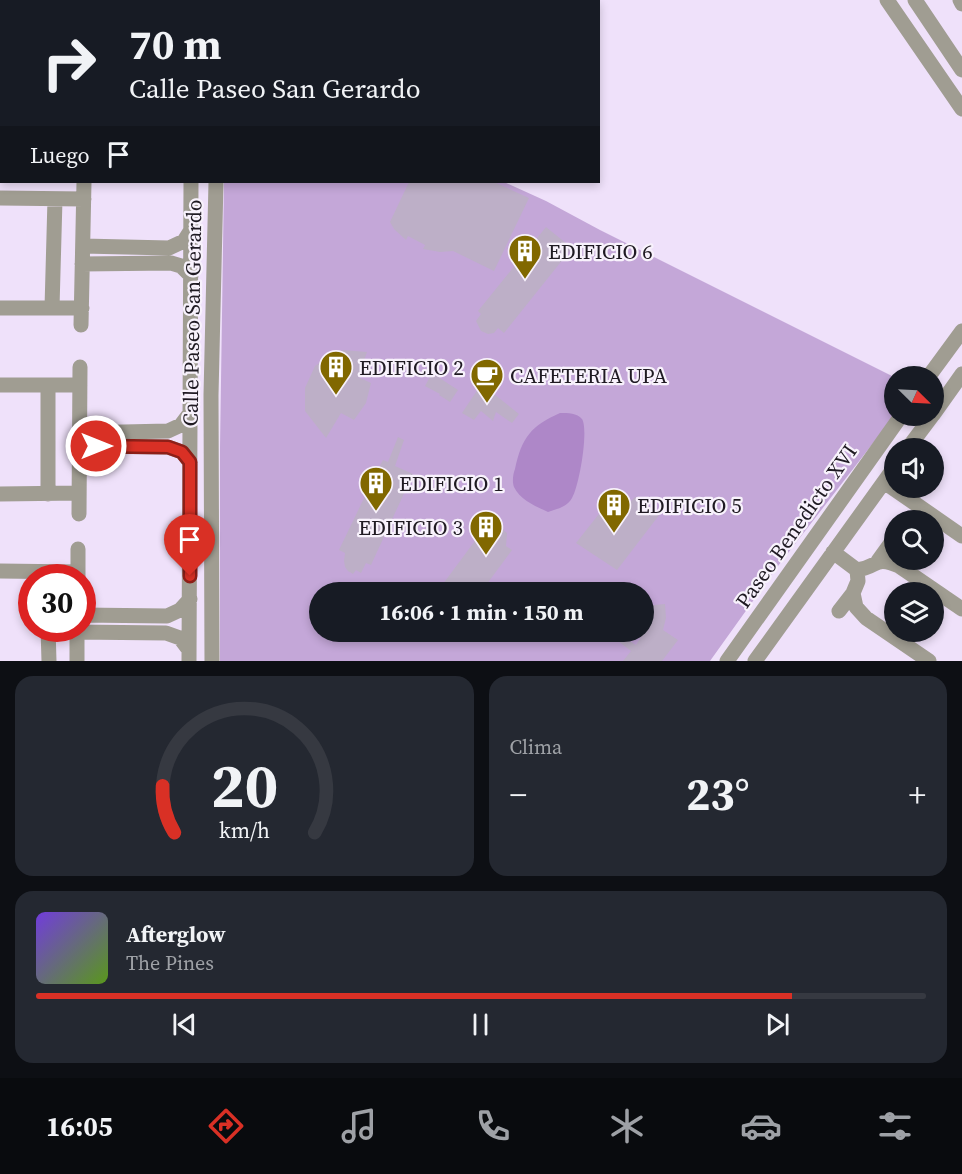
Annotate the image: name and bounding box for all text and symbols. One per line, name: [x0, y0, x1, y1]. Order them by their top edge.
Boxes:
text: 70 m: [129, 15, 222, 73]
icon: right: [30, 24, 108, 102]
text: Calle Paseo San Gerardo: [129, 70, 420, 107]
icon: arrive: [102, 138, 135, 171]
text: Luego: [30, 140, 90, 170]
street label: Calle Paseo San Gerardo: [176, 199, 208, 427]
building icon: EDIFICIO 6: [507, 233, 543, 280]
place label: EDIFICIO 6: [548, 237, 653, 266]
building icon: EDIFICIO 2: [318, 349, 354, 396]
place label: EDIFICIO 2: [359, 353, 464, 382]
cafe icon: CAFETERIA UPA: [469, 357, 505, 404]
place label: CAFETERIA UPA: [510, 361, 667, 390]
north arrow: [884, 366, 944, 426]
map controls: [884, 366, 944, 642]
position arrow: [64, 414, 128, 478]
street label: Paseo Benedicto XVI: [729, 438, 863, 614]
button: sound: [884, 438, 944, 498]
building icon: EDIFICIO 1: [358, 465, 394, 512]
place label: EDIFICIO 1: [399, 469, 504, 498]
building icon: EDIFICIO 5: [596, 487, 632, 534]
place label: EDIFICIO 5: [637, 491, 742, 520]
building icon: EDIFICIO 3: [468, 509, 504, 556]
button: search: [884, 510, 944, 570]
place label: EDIFICIO 3: [358, 513, 463, 542]
pin: [164, 514, 215, 576]
icon: arrive: [173, 523, 206, 556]
speed limit sign: 30: [18, 564, 96, 642]
button: layers: [884, 582, 944, 642]
text: 16:06 · 1 min · 150 m: [380, 597, 583, 627]
text: Clima: [510, 733, 562, 761]
text: 20: [210, 742, 278, 828]
text: 23°: [686, 763, 750, 825]
text: −: [510, 772, 527, 817]
text: +: [908, 772, 926, 817]
text: km/h: [219, 816, 270, 845]
text: Afterglow: [126, 919, 226, 949]
text: The Pines: [126, 949, 214, 977]
icon: previous: [168, 1008, 201, 1041]
icon: pause: [464, 1008, 497, 1041]
icon: next: [761, 1008, 794, 1041]
icon: directions: [205, 1105, 247, 1147]
icon: music: [338, 1105, 380, 1147]
icon: phone: [472, 1105, 514, 1147]
icon: climate: [606, 1105, 648, 1147]
icon: car: [740, 1105, 782, 1147]
icon: filters: [874, 1105, 916, 1147]
text: 16:05: [46, 1108, 113, 1145]

